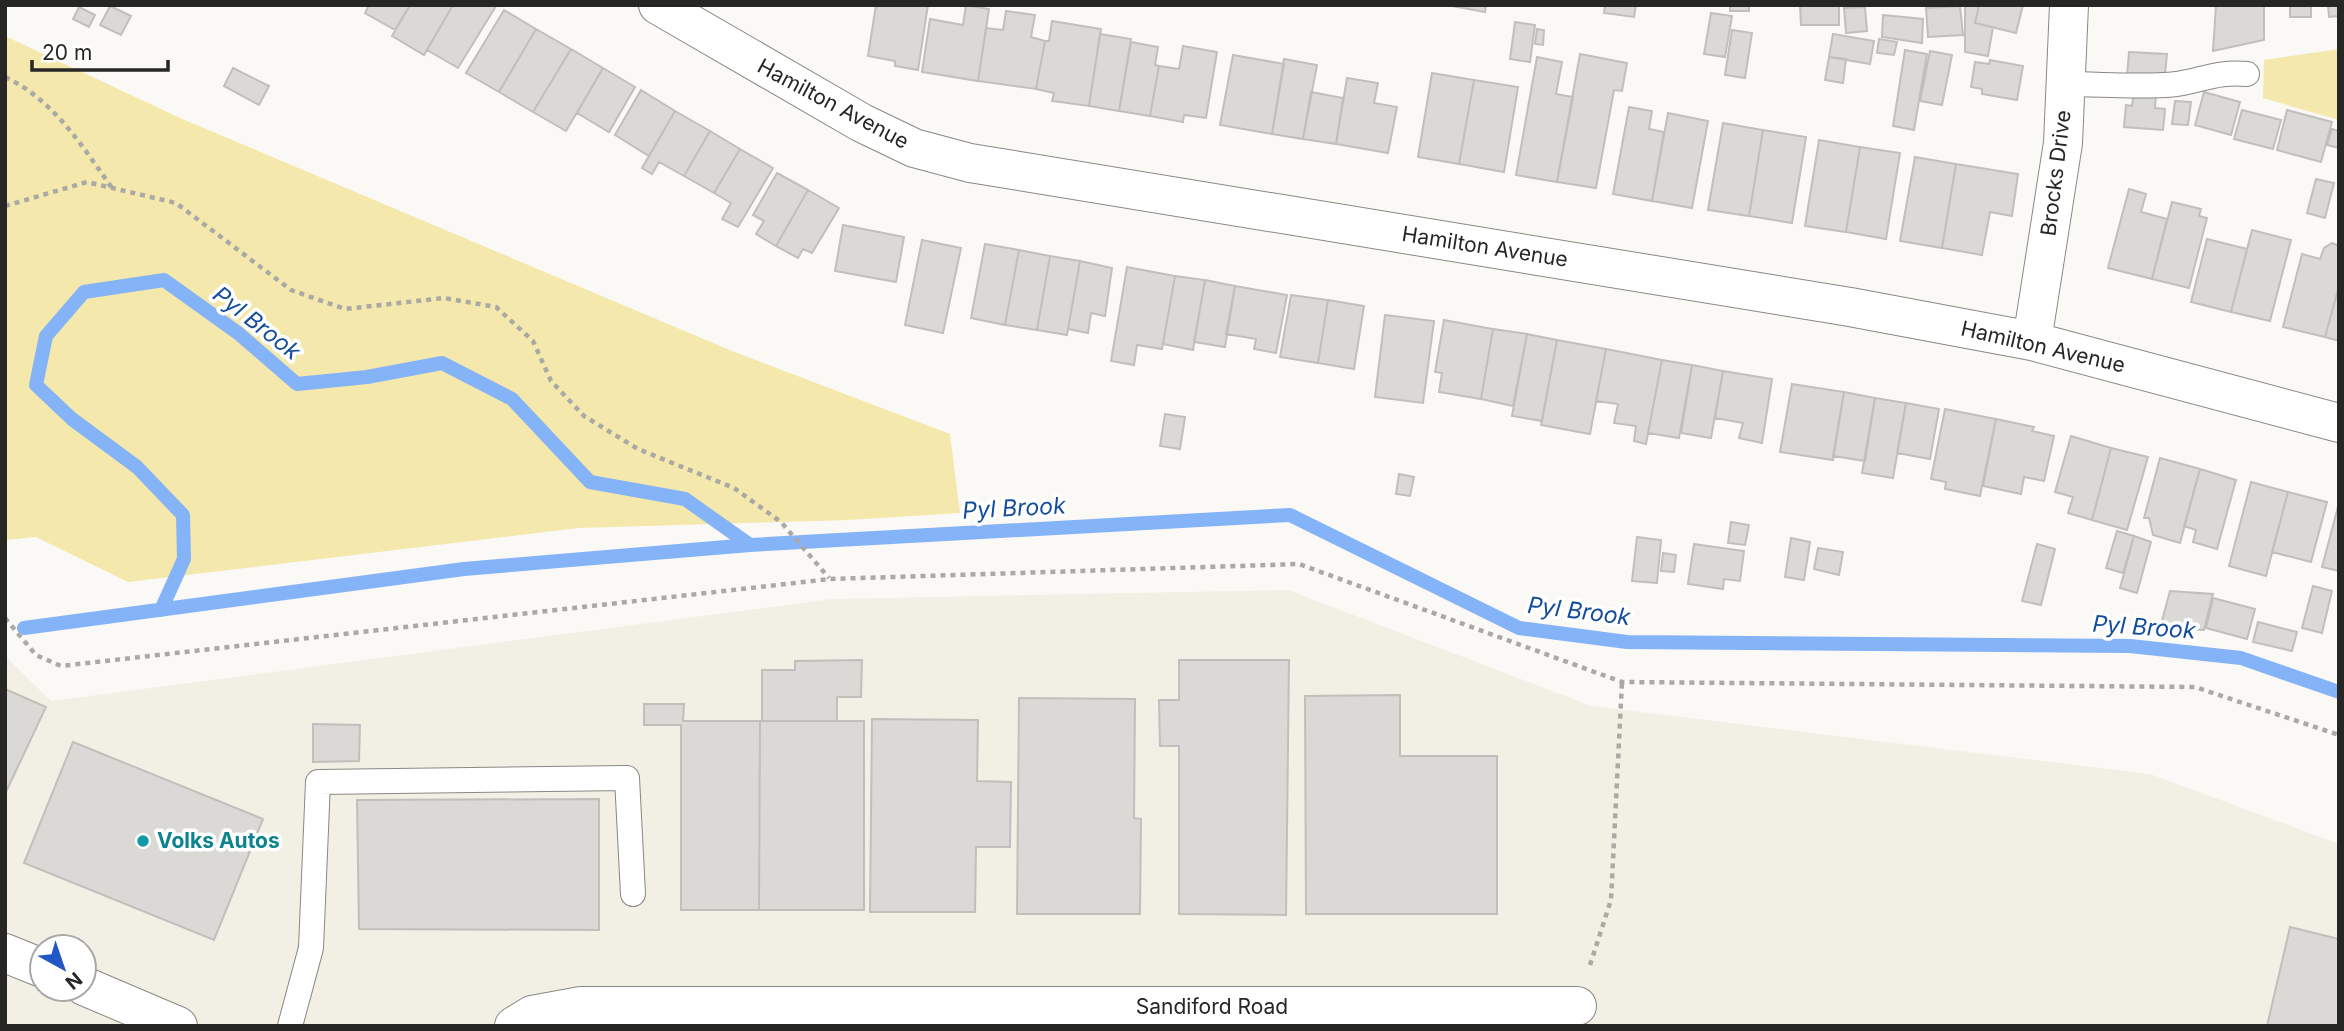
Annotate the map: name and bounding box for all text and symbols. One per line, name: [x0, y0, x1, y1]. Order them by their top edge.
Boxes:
scale bar: [32, 28, 168, 72]
text: 20 m: [42, 40, 92, 65]
street label: Hamilton Avenue: [753, 53, 913, 154]
street label: Brocks Drive: [2035, 109, 2076, 237]
street label: Hamilton Avenue: [1400, 221, 1570, 272]
water label: Pyl Brook: [208, 280, 307, 366]
street label: Hamilton Avenue: [1959, 315, 2128, 378]
water label: Pyl Brook: [962, 491, 1067, 525]
water label: Pyl Brook: [1526, 591, 1632, 631]
water label: Pyl Brook: [2091, 609, 2197, 645]
place label: Volks Autos: [157, 828, 280, 853]
marker: Volks Autos: [135, 833, 151, 849]
north arrow: [28, 933, 98, 1003]
text: N: [61, 967, 87, 994]
street label: Sandiford Road: [1136, 994, 1288, 1019]

